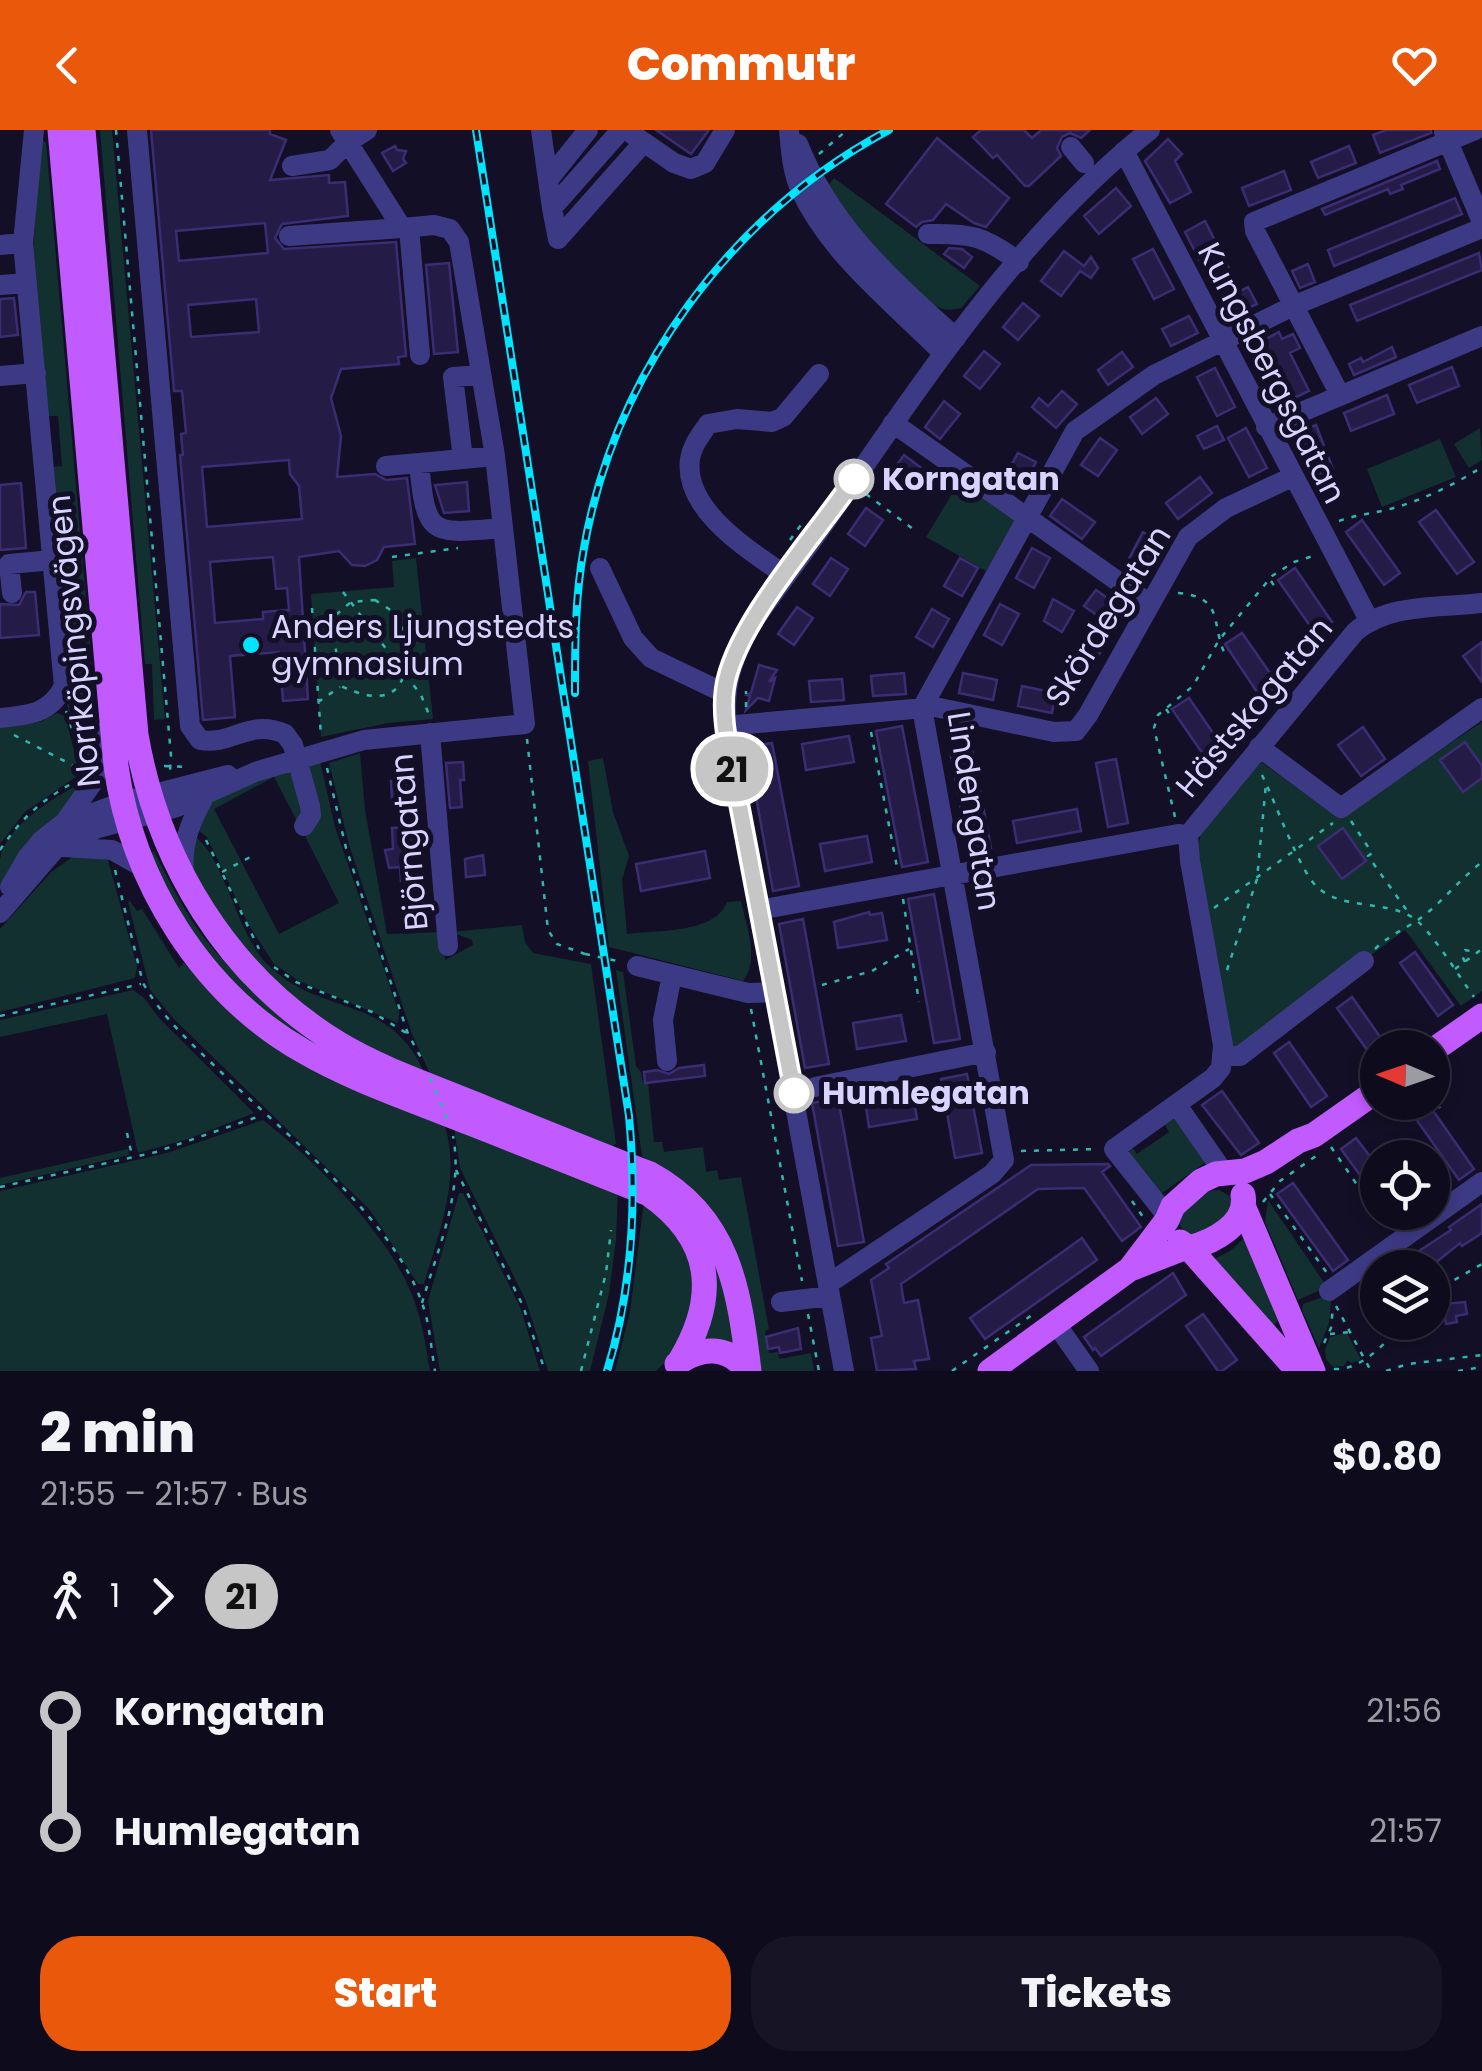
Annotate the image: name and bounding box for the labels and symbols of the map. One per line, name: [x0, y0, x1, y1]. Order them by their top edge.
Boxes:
street label: Kungsbergsgatan: [1187, 235, 1358, 511]
place label: Korngatan: [882, 456, 1060, 501]
marker: Korngatan: [835, 460, 873, 498]
street label: Norrköpingsvägen: [36, 493, 111, 789]
street label: Skördegatan: [1034, 516, 1181, 715]
place label: Anders Ljungstedts gymnasium: [271, 604, 574, 686]
street label: Hästskogatan: [1165, 607, 1342, 806]
marker: Anders Ljungstedts gymnasium: [240, 634, 262, 656]
street label: Lindengatan: [937, 708, 1012, 914]
line badge: 21: [687, 736, 777, 802]
street label: Björngatan: [378, 752, 439, 932]
north arrow: [1360, 1030, 1450, 1120]
place label: Humlegatan: [822, 1070, 1030, 1115]
marker: Humlegatan: [775, 1074, 813, 1112]

